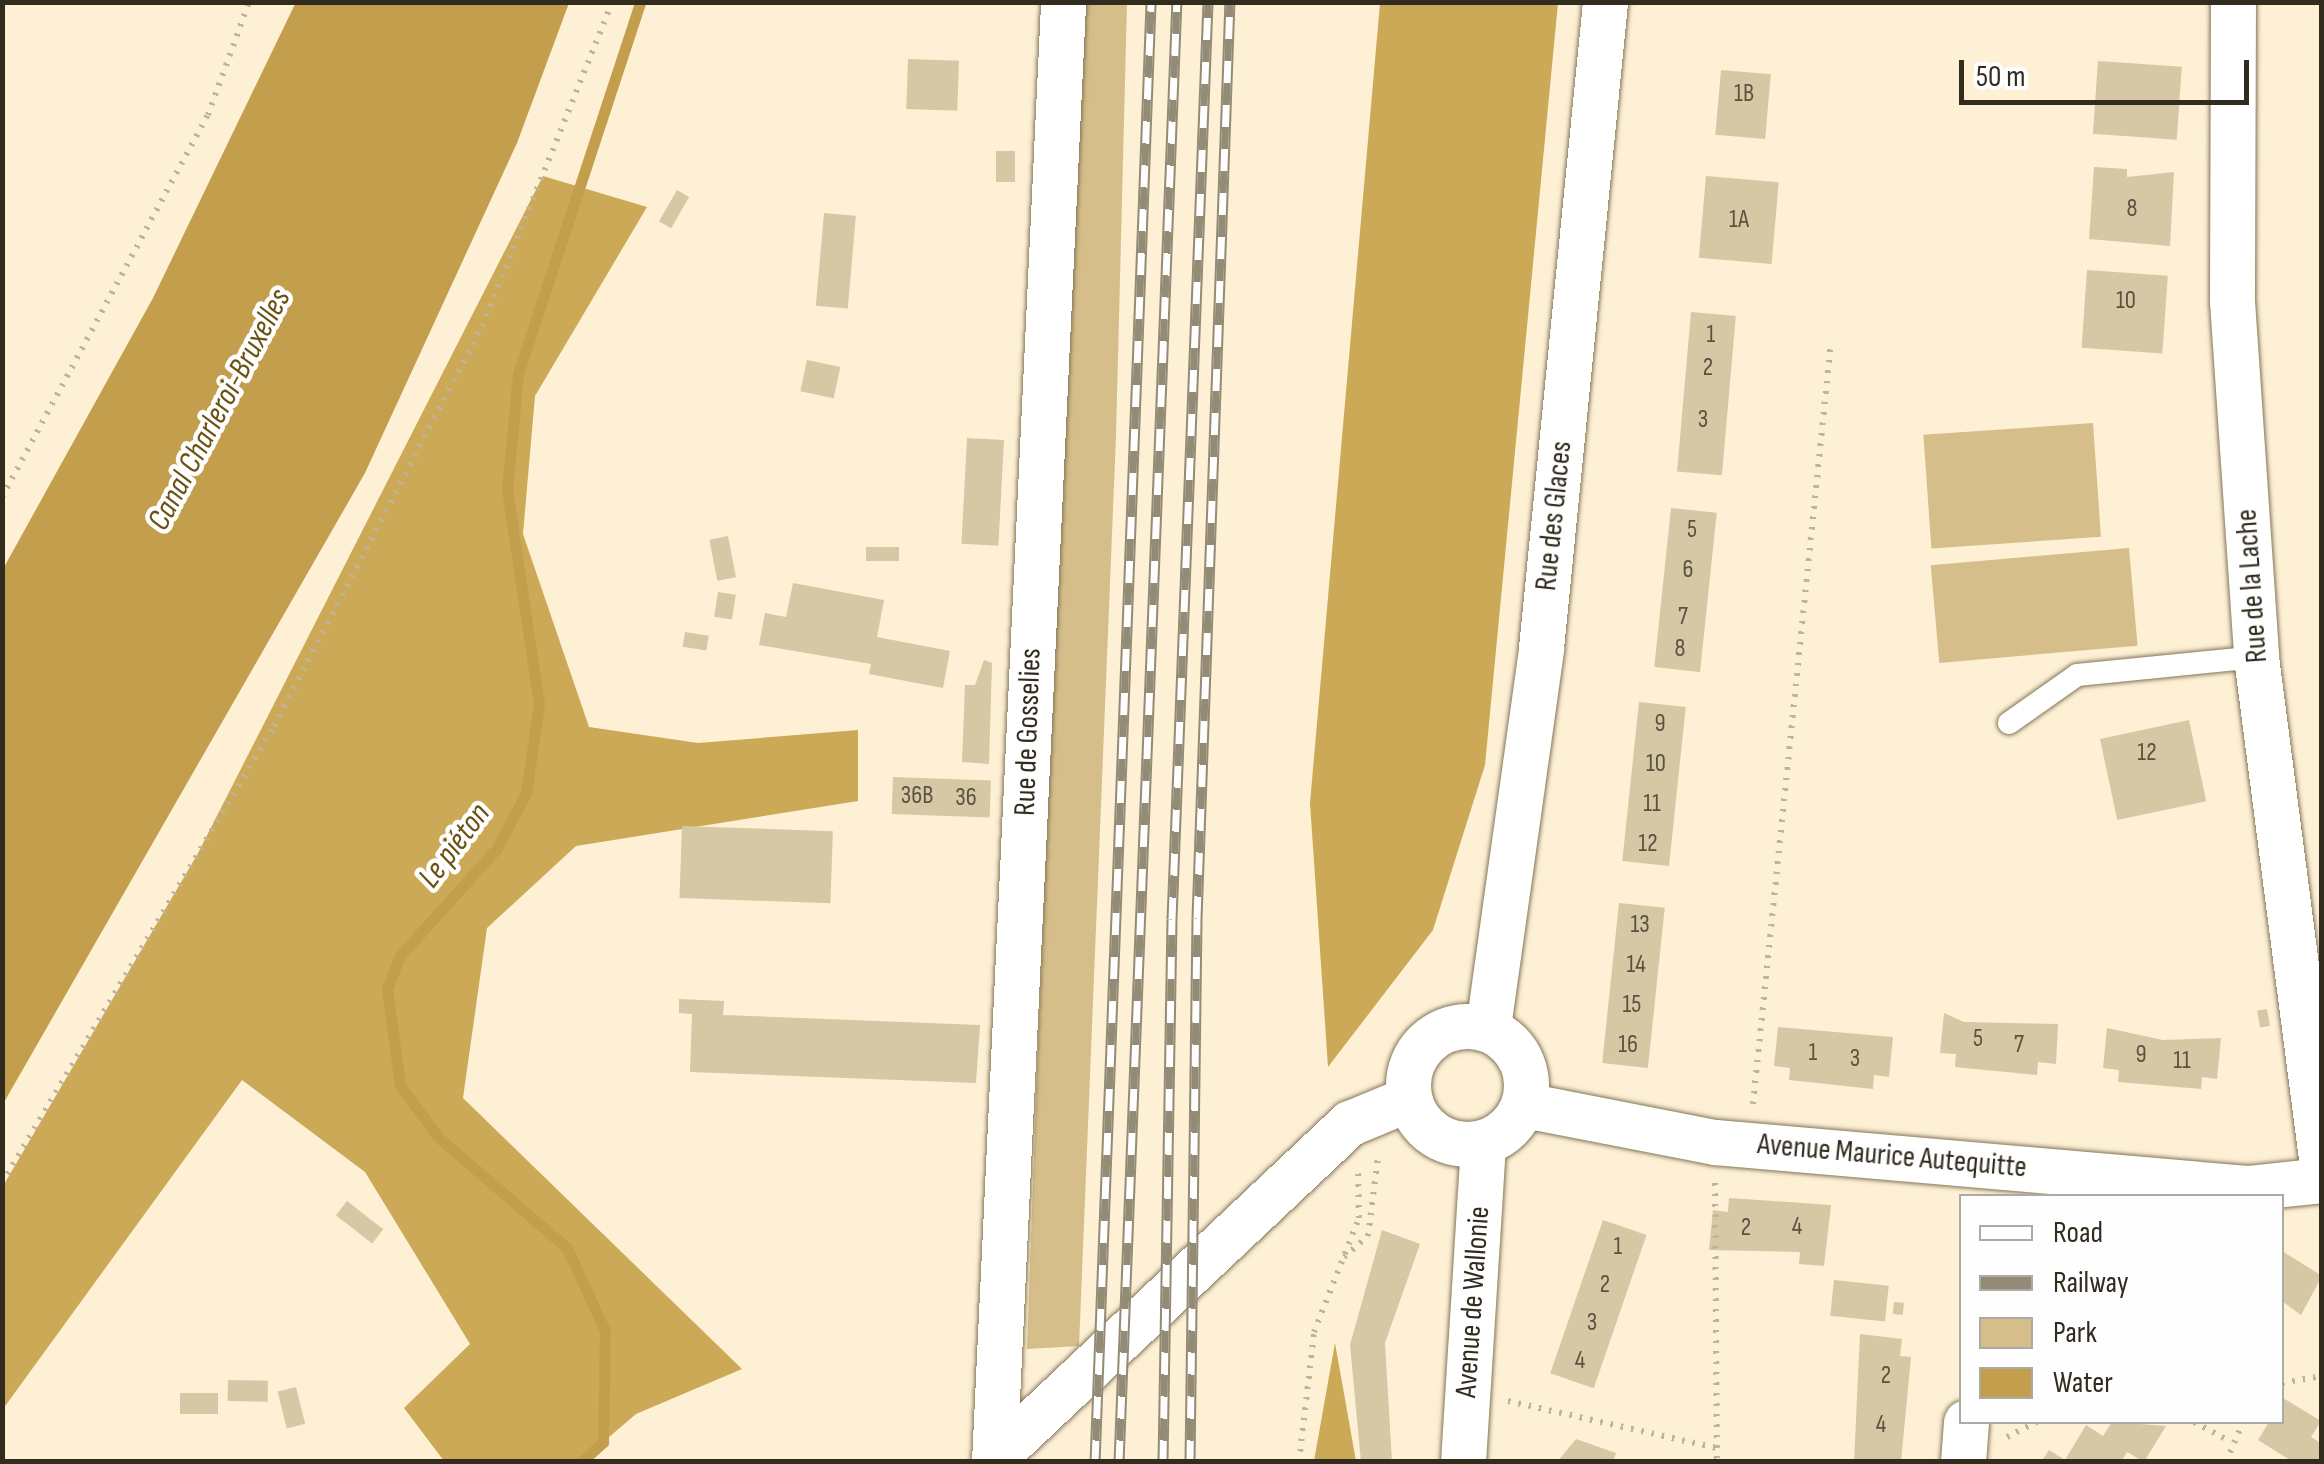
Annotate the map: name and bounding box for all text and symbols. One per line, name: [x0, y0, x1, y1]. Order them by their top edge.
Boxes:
scale bar: [1964, 40, 2254, 102]
text: 50 m: [1976, 59, 2025, 95]
house number: 1B: [1734, 79, 1754, 109]
house number: 8: [2127, 194, 2137, 224]
house number: 1A: [1729, 205, 1749, 235]
water label: Canal Charleroi-Bruxelles: [140, 283, 300, 537]
house number: 10: [2116, 286, 2136, 316]
house number: 1: [1707, 320, 1715, 350]
house number: 2: [1703, 353, 1713, 383]
house number: 3: [1698, 405, 1708, 435]
street label: Rue des Glaces: [1528, 439, 1580, 593]
street label: Rue de la Lache: [2229, 508, 2275, 664]
house number: 5: [1687, 515, 1697, 545]
house number: 6: [1683, 555, 1693, 585]
house number: 7: [1678, 602, 1688, 632]
house number: 8: [1675, 634, 1685, 664]
street label: Rue de Gosselies: [1007, 647, 1049, 817]
house number: 9: [1654, 709, 1666, 739]
house number: 12: [2137, 738, 2157, 768]
house number: 10: [1646, 749, 1666, 779]
house number: 36B: [901, 781, 933, 811]
house number: 36: [955, 783, 977, 813]
house number: 11: [1643, 789, 1661, 819]
water label: Le piéton: [411, 796, 499, 896]
house number: 12: [1638, 829, 1658, 859]
house number: 13: [1630, 910, 1650, 940]
house number: 14: [1626, 950, 1646, 980]
house number: 15: [1623, 990, 1641, 1020]
house number: 5: [1973, 1024, 1983, 1054]
house number: 16: [1618, 1030, 1638, 1060]
house number: 7: [2014, 1030, 2024, 1060]
house number: 1: [1809, 1038, 1817, 1068]
house number: 9: [2135, 1040, 2147, 1070]
house number: 3: [1850, 1044, 1860, 1074]
house number: 11: [2173, 1046, 2191, 1076]
street label: Avenue Maurice Autequitte: [1756, 1126, 2028, 1186]
legend: [1959, 1194, 2284, 1424]
street label: Avenue de Wallonie: [1448, 1205, 1498, 1399]
house number: 4: [1792, 1212, 1802, 1242]
house number: 2: [1741, 1213, 1751, 1243]
text: Road: [2053, 1215, 2103, 1251]
house number: 1: [1614, 1232, 1622, 1262]
text: Railway: [2053, 1265, 2129, 1301]
house number: 2: [1600, 1270, 1610, 1300]
house number: 3: [1587, 1308, 1597, 1338]
text: Park: [2053, 1315, 2097, 1351]
house number: 4: [1575, 1346, 1585, 1376]
house number: 2: [1881, 1361, 1891, 1391]
text: Water: [2053, 1365, 2113, 1401]
house number: 4: [1876, 1410, 1886, 1440]

